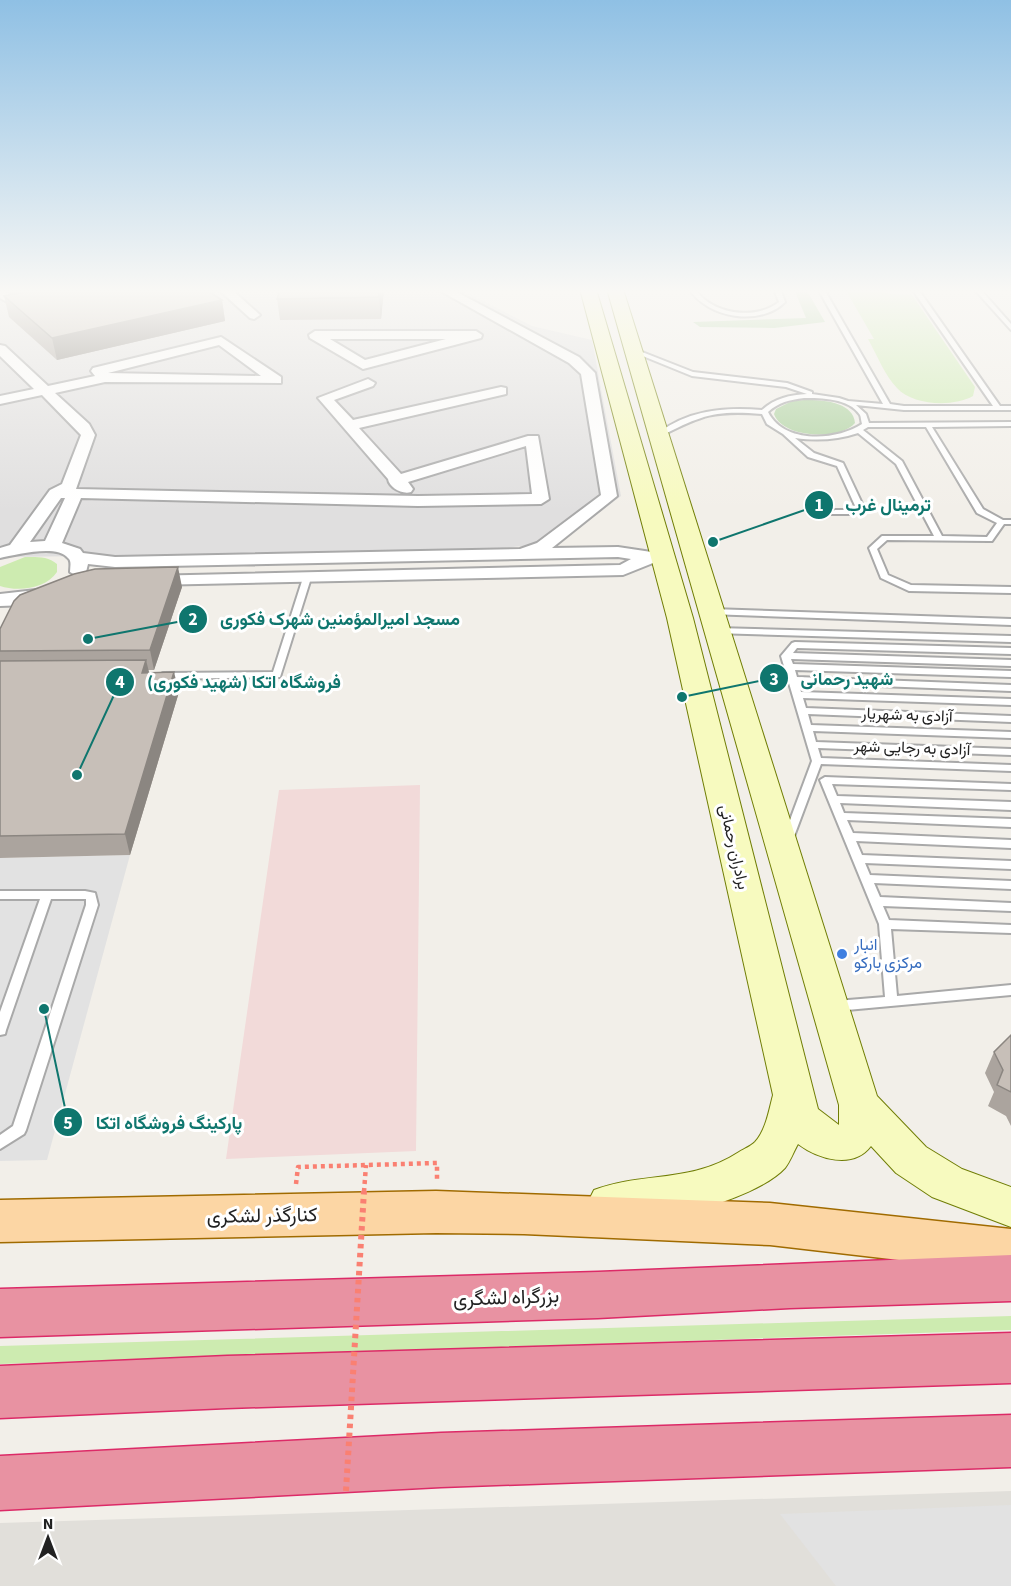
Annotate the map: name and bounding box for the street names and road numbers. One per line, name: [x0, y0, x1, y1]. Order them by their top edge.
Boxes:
street label: آزادی به شهریار: [860, 702, 954, 728]
street label: آزادی به رجایی شهر: [852, 735, 972, 761]
street label: برادران رحمانی: [714, 802, 754, 892]
street label: کنارگذر لشکری: [206, 1201, 318, 1231]
street label: بزرگراه لشگری: [452, 1282, 560, 1314]

